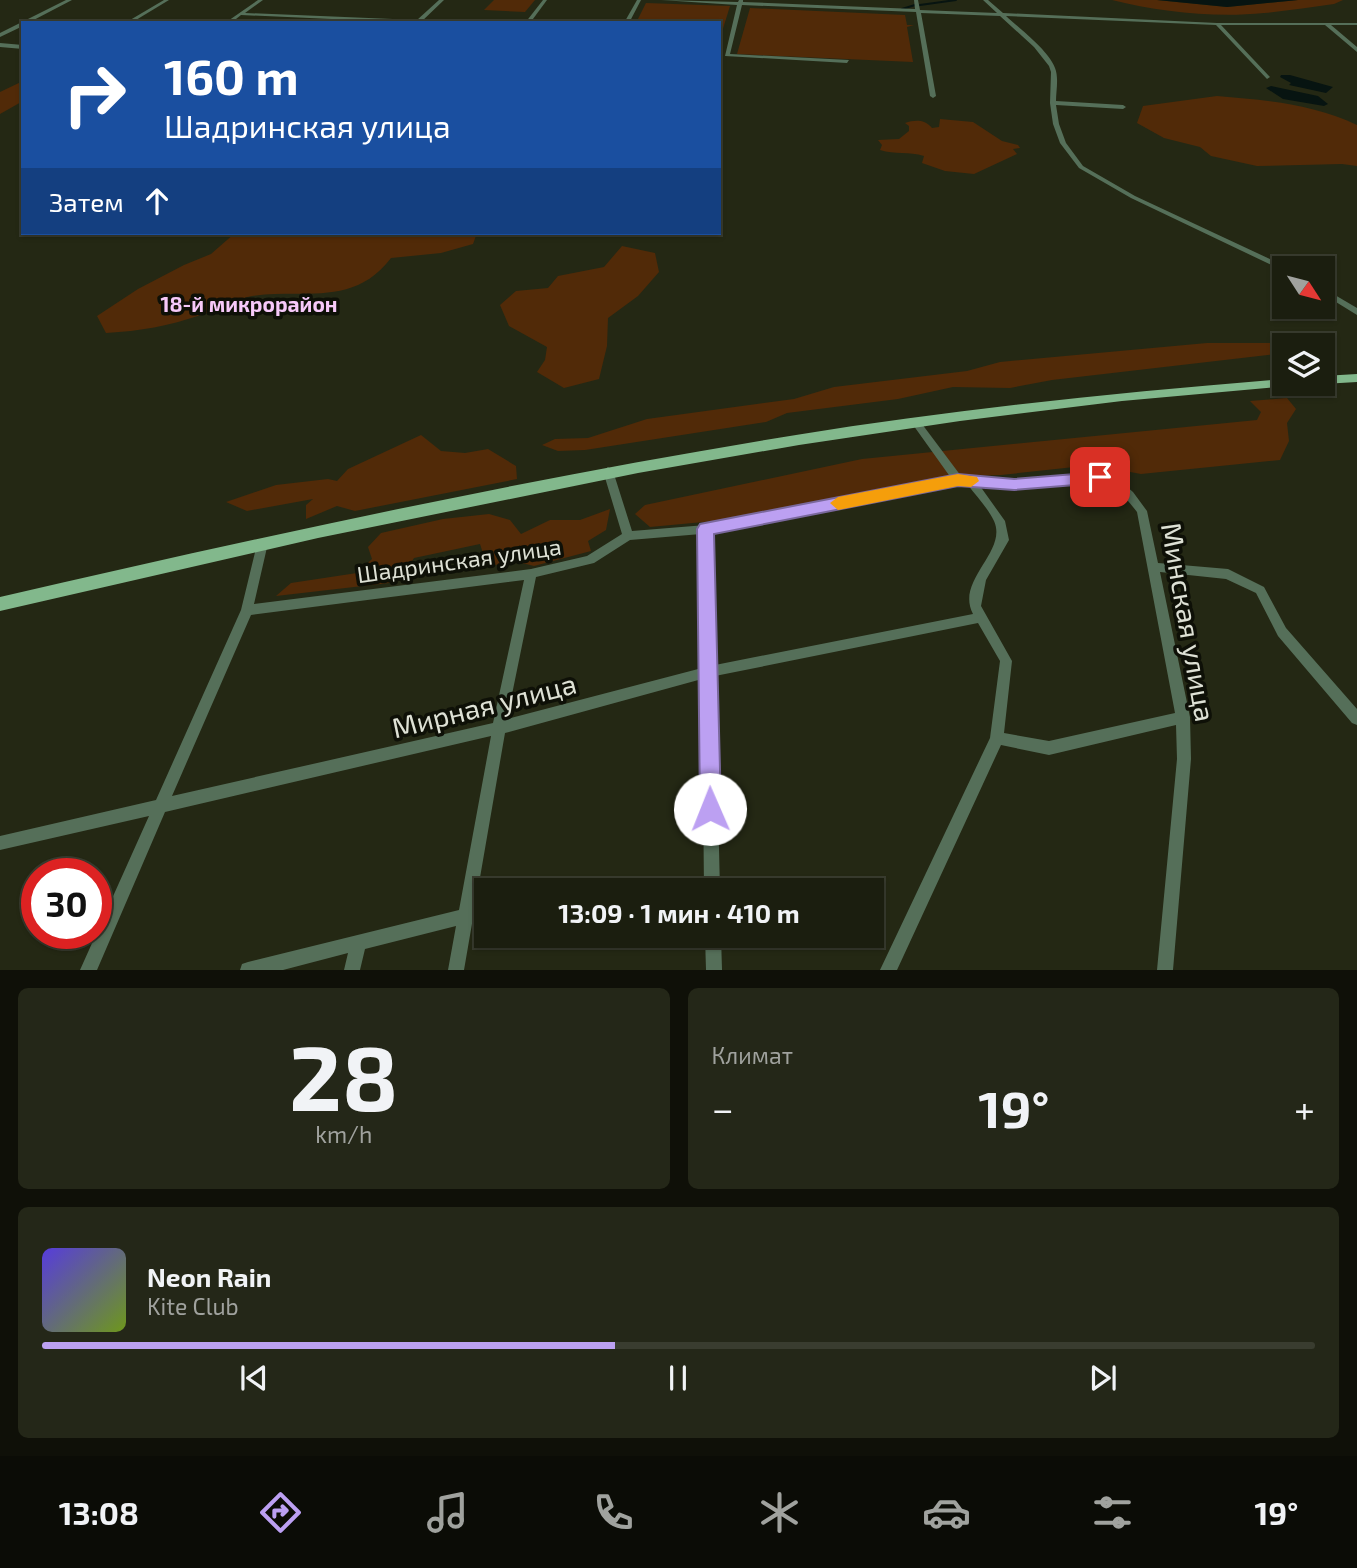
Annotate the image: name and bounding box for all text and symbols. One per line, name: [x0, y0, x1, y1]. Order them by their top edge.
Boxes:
text: 160 m: [164, 46, 299, 105]
icon: right: [49, 49, 140, 140]
text: Шадринская улица: [164, 106, 451, 144]
icon: ahead: [138, 182, 176, 220]
text: Затем: [49, 186, 124, 217]
north arrow: [1272, 256, 1335, 318]
map controls: [1272, 256, 1335, 396]
district label: 18-й микрорайон: [160, 291, 338, 316]
button: layers: [1272, 333, 1335, 396]
pin: [1070, 447, 1130, 507]
icon: arrive: [1081, 458, 1119, 496]
street label: Минская улица: [1155, 520, 1223, 724]
street label: Шадринская улица: [355, 532, 563, 589]
street label: Мирная улица: [388, 666, 580, 744]
position arrow: [673, 772, 747, 846]
speed limit sign: 30: [21, 858, 112, 949]
text: 13:09 · 1 мин · 410 m: [558, 897, 800, 928]
text: 28: [289, 1020, 399, 1129]
text: Климат: [712, 1041, 793, 1069]
text: 19°: [978, 1076, 1049, 1138]
text: −: [712, 1085, 734, 1131]
text: +: [1294, 1085, 1315, 1131]
text: km/h: [315, 1120, 372, 1148]
text: Neon Rain: [147, 1261, 271, 1292]
text: Kite Club: [147, 1292, 239, 1320]
icon: previous: [235, 1359, 273, 1397]
icon: pause: [659, 1359, 697, 1397]
icon: next: [1084, 1359, 1122, 1397]
icon: directions: [256, 1488, 305, 1537]
icon: music: [423, 1488, 472, 1537]
icon: phone: [589, 1488, 638, 1537]
icon: climate: [755, 1488, 804, 1537]
icon: car: [922, 1488, 971, 1537]
icon: filters: [1088, 1488, 1137, 1537]
text: 13:08: [59, 1493, 139, 1531]
text: 19°: [1255, 1493, 1298, 1531]

